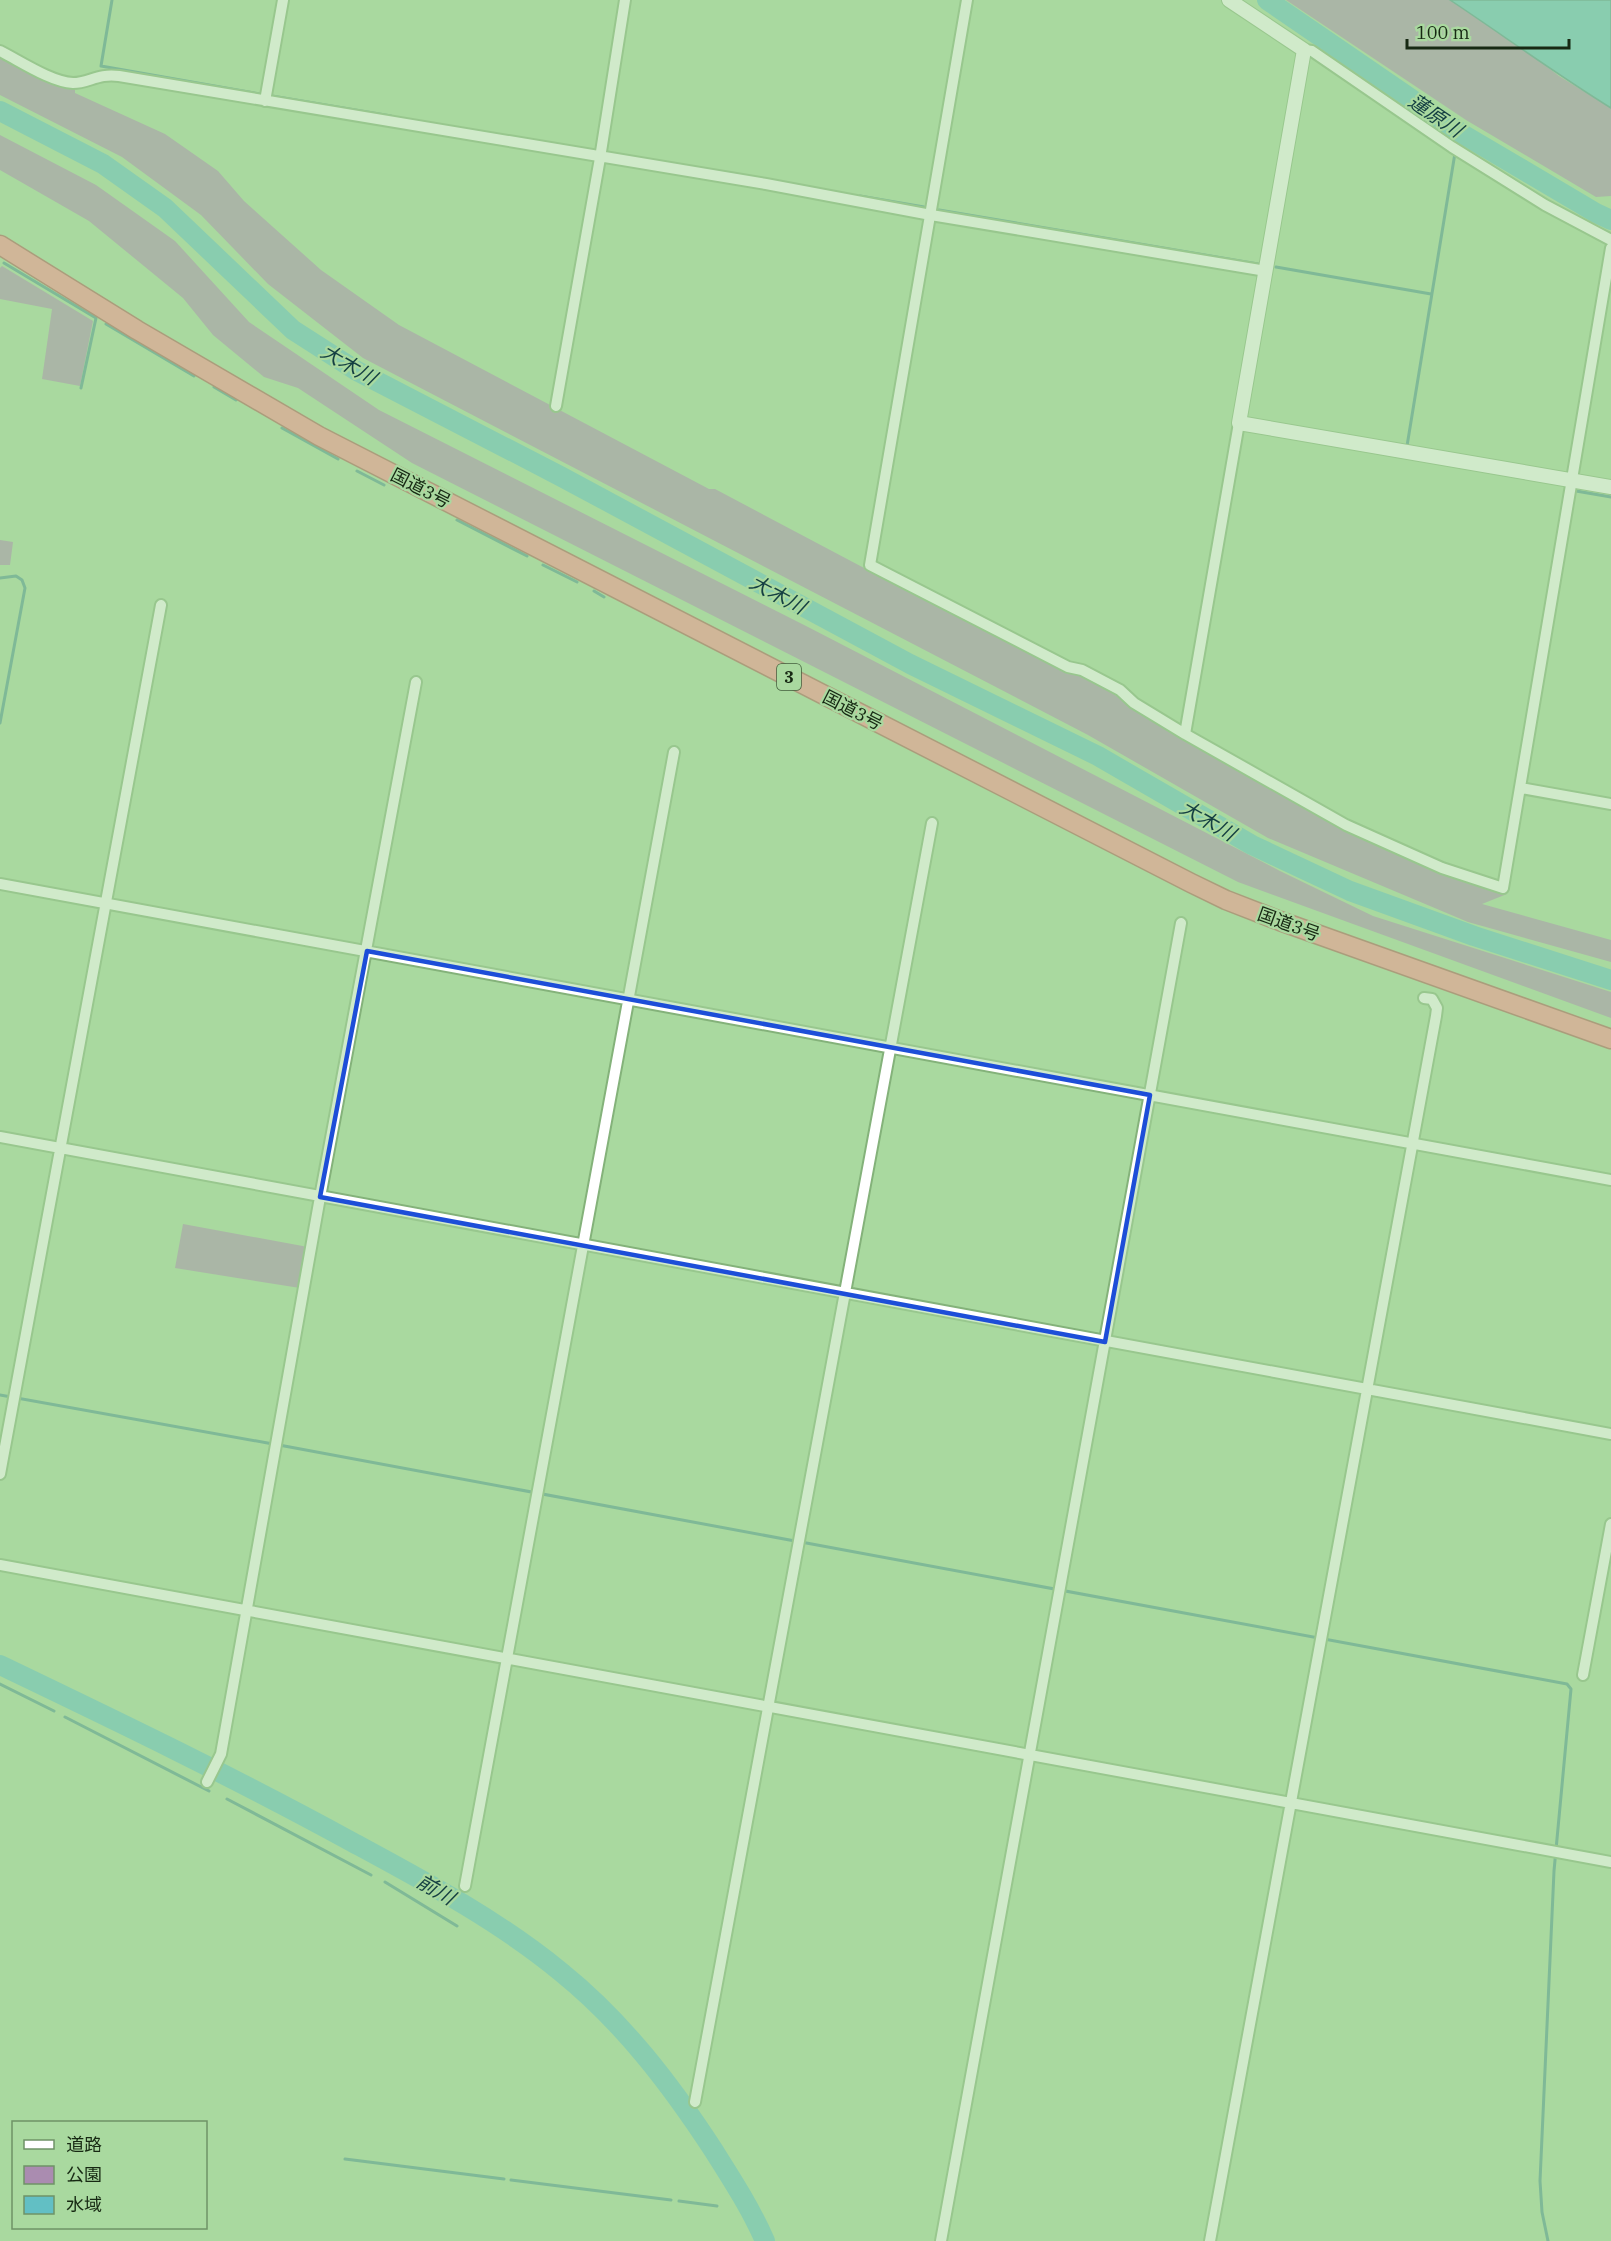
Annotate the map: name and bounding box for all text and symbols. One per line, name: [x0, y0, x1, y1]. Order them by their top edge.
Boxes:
scale bar: [1407, 12, 1569, 50]
text: 100 m: [1416, 21, 1470, 44]
water label: 蓮原川: [1404, 87, 1470, 144]
water label: 大木川: [316, 337, 383, 392]
street label: 国道3号: [387, 463, 455, 513]
water label: 大木川: [745, 568, 813, 621]
road number: 3: [777, 664, 801, 690]
street label: 国道3号: [819, 685, 887, 735]
water label: 大木川: [1175, 793, 1242, 848]
street label: 国道3号: [1255, 902, 1323, 946]
water label: 前川: [412, 1867, 462, 1912]
legend: [12, 2121, 207, 2229]
text: 道路: [66, 2133, 102, 2156]
text: 公園: [66, 2163, 102, 2186]
text: 水域: [66, 2193, 102, 2216]

